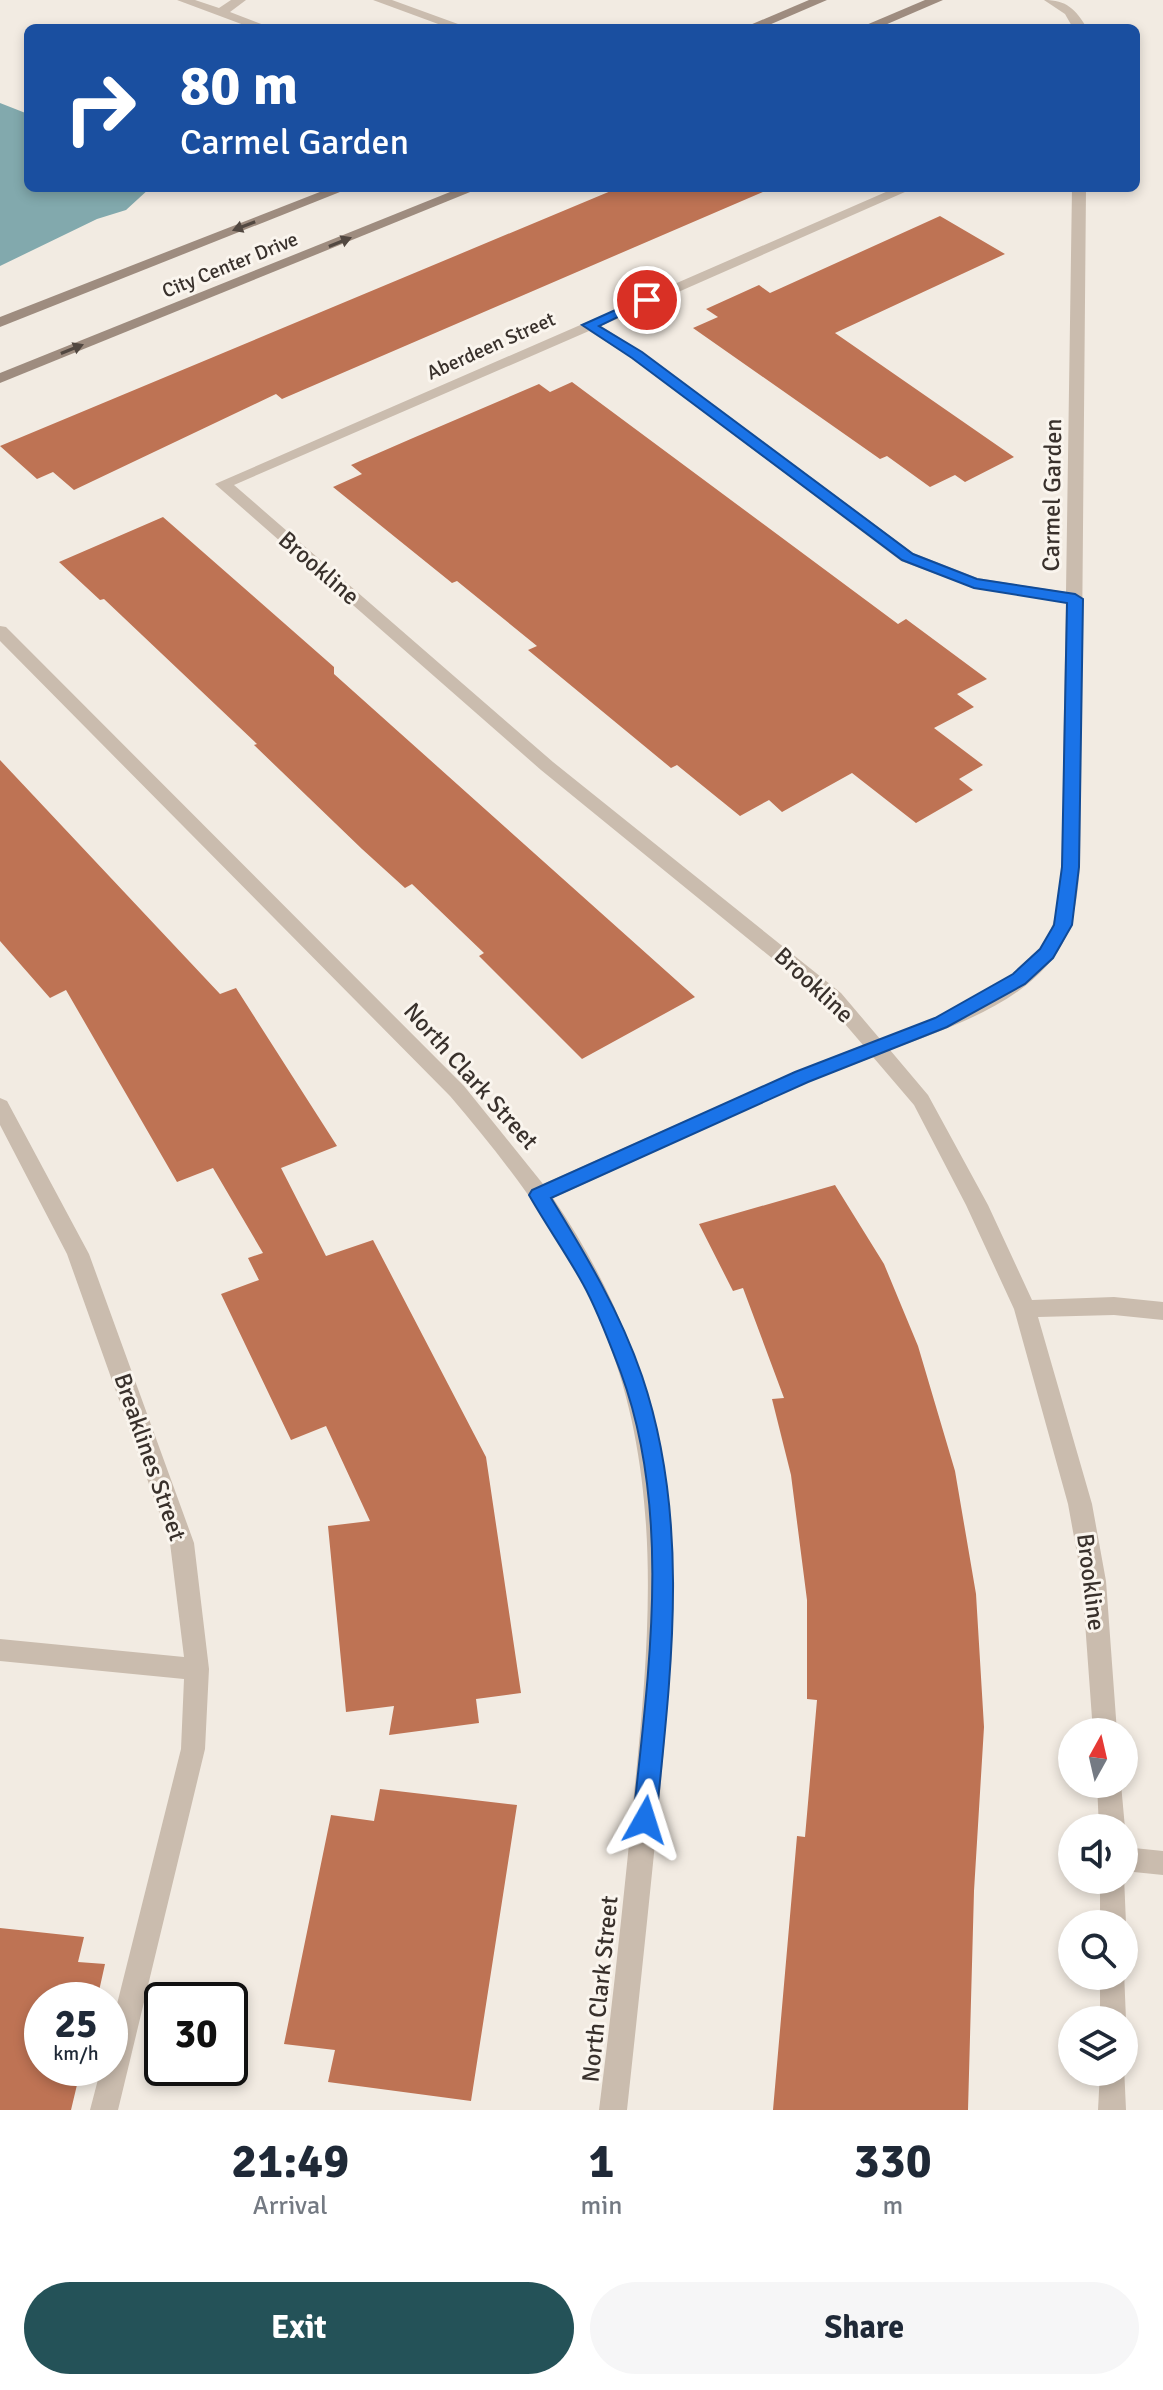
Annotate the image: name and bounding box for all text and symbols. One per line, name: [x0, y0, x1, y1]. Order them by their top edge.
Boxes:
text: 80 m: [180, 51, 298, 120]
icon: right: [48, 56, 152, 160]
text: Carmel Garden: [180, 120, 409, 165]
one-way arrow: [232, 220, 256, 233]
street label: City Center Drive: [158, 226, 302, 304]
one-way arrow: [328, 236, 352, 249]
pin: [613, 266, 681, 334]
icon: arrive: [625, 278, 669, 322]
street label: Aberdeen Street: [423, 307, 559, 385]
one-way arrow: [60, 342, 84, 355]
street label: Carmel Garden: [1036, 418, 1068, 572]
street label: Brookline: [272, 525, 366, 611]
street label: Brookline: [768, 941, 860, 1029]
street label: North Clark Street: [397, 996, 545, 1156]
street label: Breaklines Street: [107, 1369, 193, 1545]
street label: Brookline: [1070, 1532, 1112, 1632]
north arrow: [1058, 1718, 1138, 1798]
map controls: [1058, 1718, 1138, 2086]
position arrow: [603, 1778, 687, 1862]
button: sound: [1058, 1814, 1138, 1894]
street label: North Clark Street: [575, 1894, 625, 2084]
button: search: [1058, 1910, 1138, 1990]
speed limit sign: 30: [144, 1982, 248, 2086]
text: 25: [54, 1999, 98, 2049]
button: layers: [1058, 2006, 1138, 2086]
text: km/h: [53, 2041, 99, 2066]
text: 21:49: [231, 2132, 349, 2191]
text: 1: [589, 2132, 614, 2191]
text: 330: [854, 2132, 932, 2191]
text: Arrival: [253, 2190, 328, 2222]
text: min: [581, 2190, 623, 2222]
text: m: [882, 2190, 903, 2222]
button: Exit: [24, 2282, 574, 2374]
button: Share: [590, 2282, 1139, 2374]

